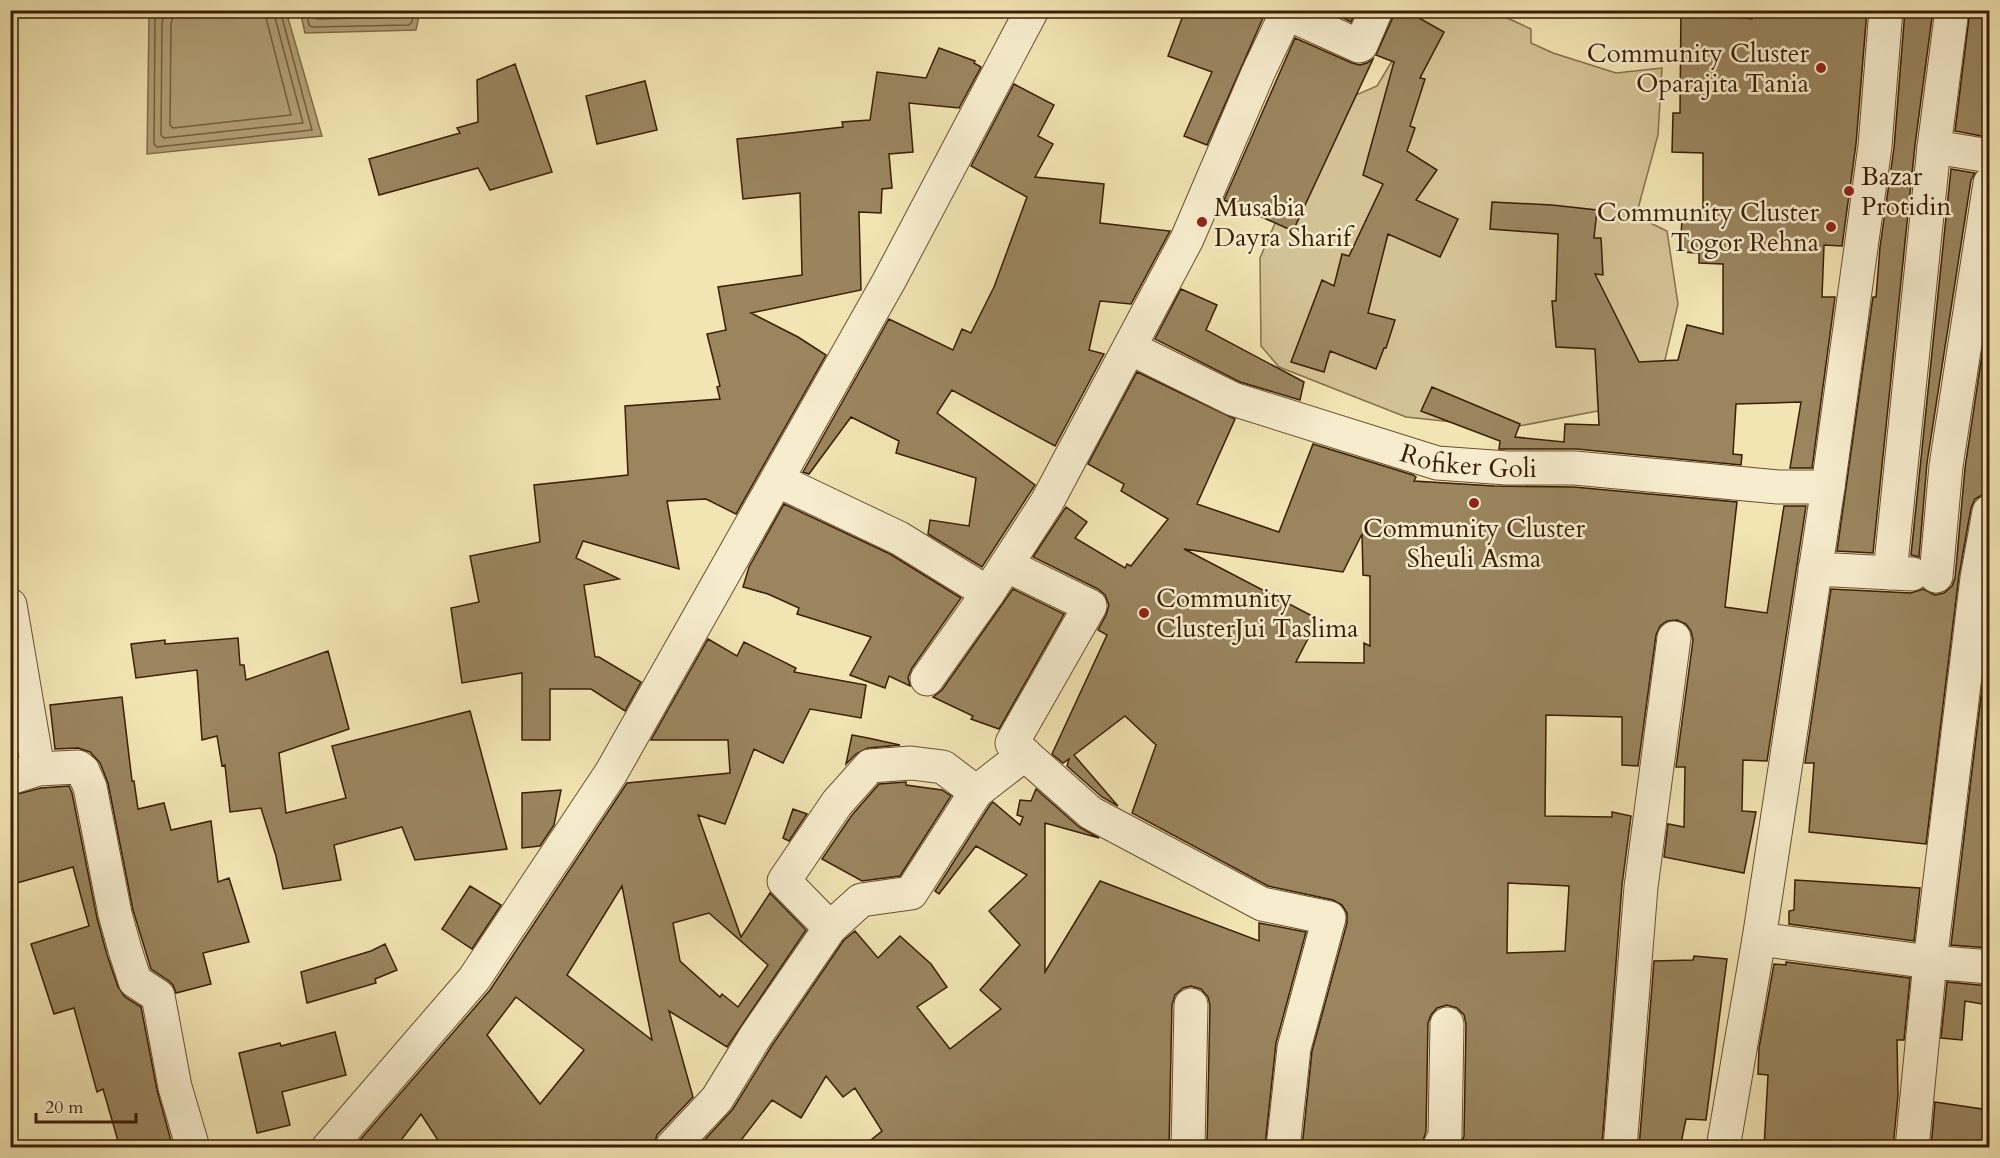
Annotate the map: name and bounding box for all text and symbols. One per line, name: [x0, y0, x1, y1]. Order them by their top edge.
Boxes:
place label: Community Cluster Oparajita Tania: [1587, 36, 1810, 101]
marker: Community Cluster Oparajita Tania: [1814, 61, 1828, 75]
place label: Bazar Protidin: [1861, 159, 1952, 224]
marker: Bazar Protidin: [1842, 184, 1856, 198]
place label: Musabia Dayra Sharif: [1214, 190, 1355, 255]
place label: Community Cluster Togor Rehna: [1597, 195, 1820, 260]
marker: Musabia Dayra Sharif: [1195, 215, 1209, 229]
marker: Community Cluster Togor Rehna: [1824, 220, 1838, 234]
street label: Rofiker Goli: [1396, 436, 1537, 486]
marker: Community Cluster Sheuli Asma: [1467, 496, 1481, 510]
place label: Community Cluster Sheuli Asma: [1363, 511, 1586, 576]
place label: Community ClusterJui Taslima: [1156, 581, 1358, 646]
marker: Community ClusterJui Taslima: [1137, 606, 1151, 620]
scale bar: [36, 1086, 136, 1124]
text: 20 m: [45, 1095, 84, 1120]

